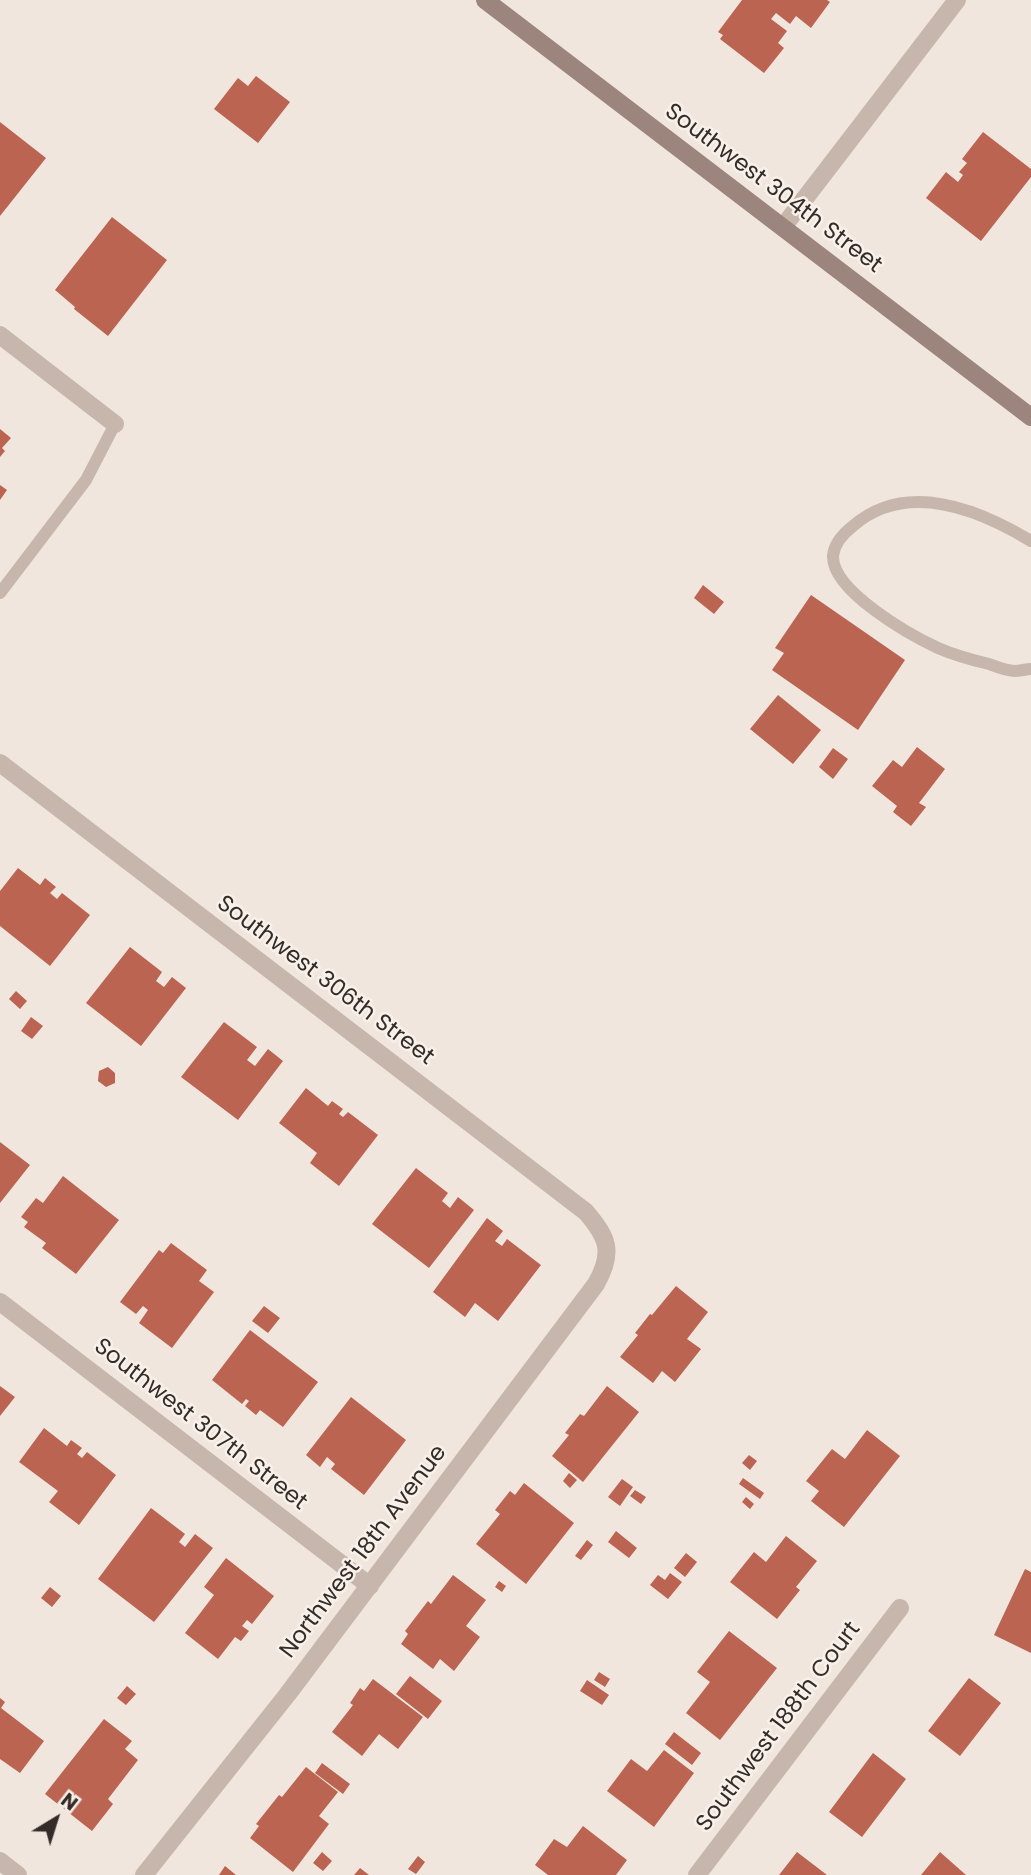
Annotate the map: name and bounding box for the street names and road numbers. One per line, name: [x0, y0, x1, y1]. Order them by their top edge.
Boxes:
street label: Southwest 304th Street: [659, 98, 887, 280]
street label: Southwest 306th Street: [211, 890, 439, 1072]
street label: Southwest 307th Street: [88, 1333, 312, 1517]
street label: Northwest 18th Avenue: [275, 1440, 453, 1664]
street label: Southwest 188th Court: [691, 1617, 867, 1837]

